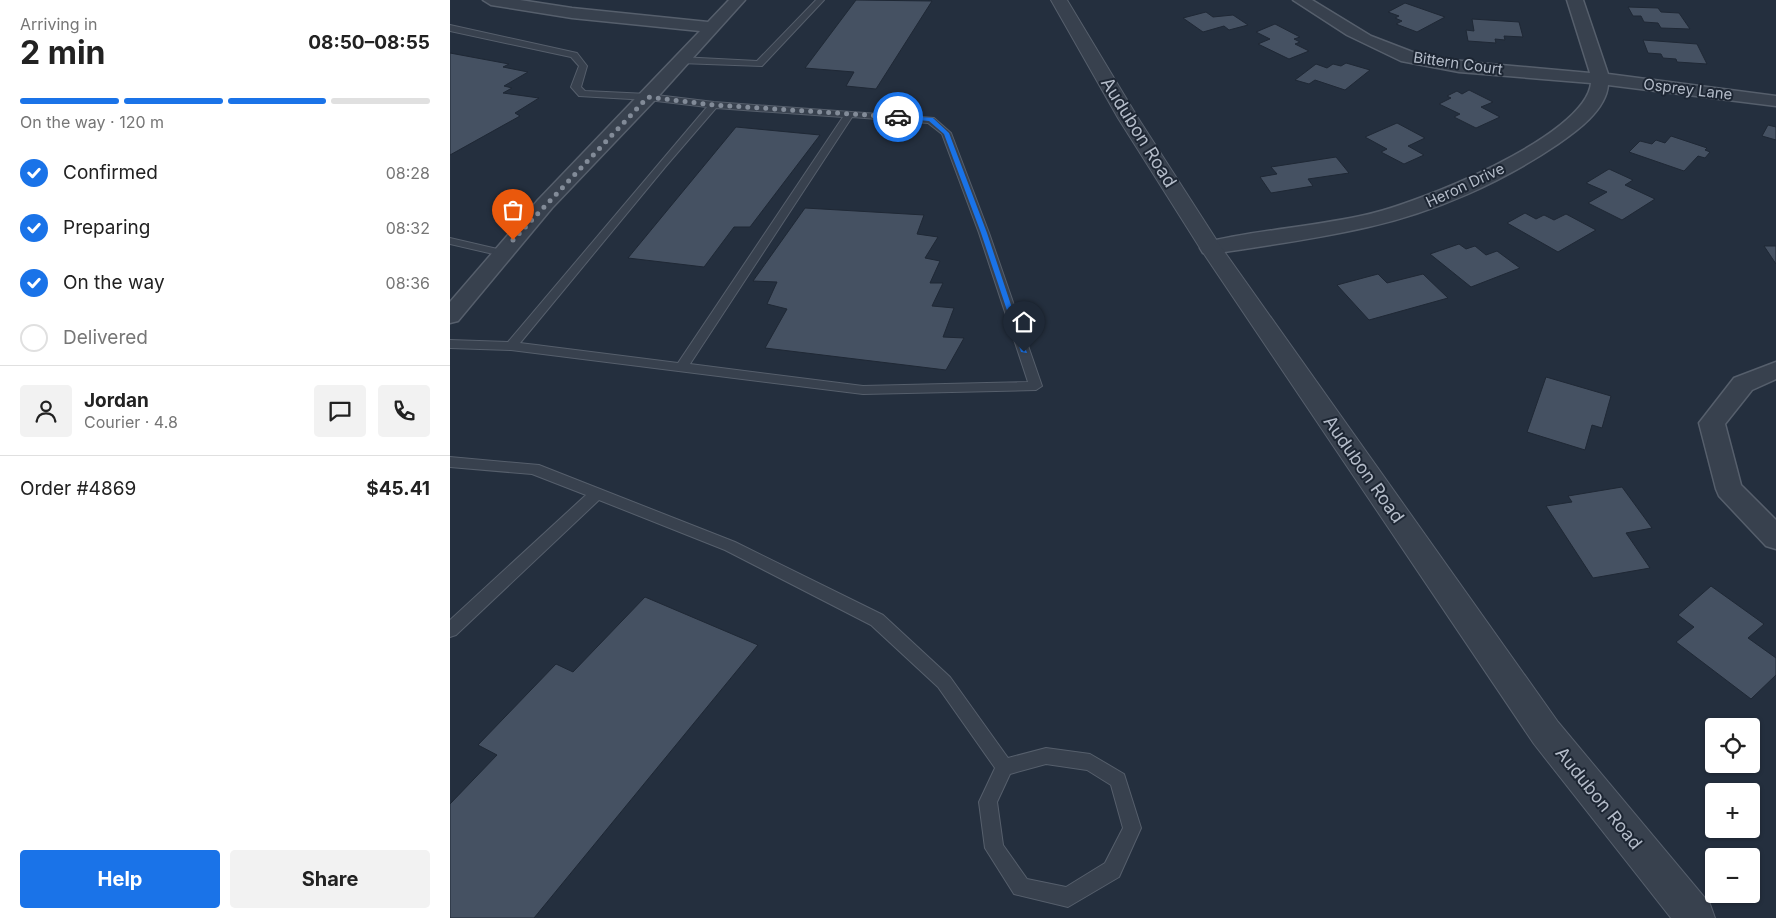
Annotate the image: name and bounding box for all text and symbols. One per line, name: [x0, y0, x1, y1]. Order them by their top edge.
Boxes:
text: Arriving in: [20, 14, 97, 34]
text: 08:50–08:55: [308, 31, 430, 54]
text: 2 min: [20, 33, 106, 72]
street label: Bittern Court: [1412, 47, 1504, 79]
street label: Audubon Road: [1097, 73, 1181, 191]
street label: Osprey Lane: [1642, 74, 1734, 104]
courier: [873, 92, 923, 142]
icon: car: [884, 103, 912, 131]
text: On the way · 120 m: [20, 112, 164, 132]
icon: check: [20, 159, 48, 187]
street label: Heron Drive: [1423, 159, 1507, 211]
text: Confirmed: [63, 161, 158, 184]
text: 08:28: [386, 163, 430, 183]
pin: [492, 189, 534, 240]
icon: bag: [499, 196, 527, 224]
icon: check: [20, 214, 48, 242]
text: Preparing: [63, 216, 150, 239]
text: 08:32: [386, 218, 430, 238]
icon: check: [20, 269, 48, 297]
text: On the way: [63, 271, 165, 294]
text: 08:36: [386, 273, 430, 293]
pin: [1003, 301, 1045, 352]
icon: home: [1010, 308, 1038, 336]
text: Delivered: [63, 326, 148, 349]
button: person: [20, 385, 72, 437]
button: chat: [314, 385, 366, 437]
button: phone: [378, 385, 430, 437]
text: Jordan: [84, 389, 149, 412]
text: Courier · 4.8: [84, 412, 178, 432]
street label: Audubon Road: [1319, 412, 1409, 526]
text: Order #4869: [20, 477, 136, 500]
text: $45.41: [366, 477, 430, 500]
map controls: [1705, 718, 1760, 903]
button: locate: [1705, 718, 1760, 773]
street label: Audubon Road: [1551, 743, 1647, 853]
button: +: [1705, 783, 1760, 838]
button: −: [1705, 848, 1760, 903]
button: Help: [20, 850, 220, 908]
button: Share: [230, 850, 430, 908]

